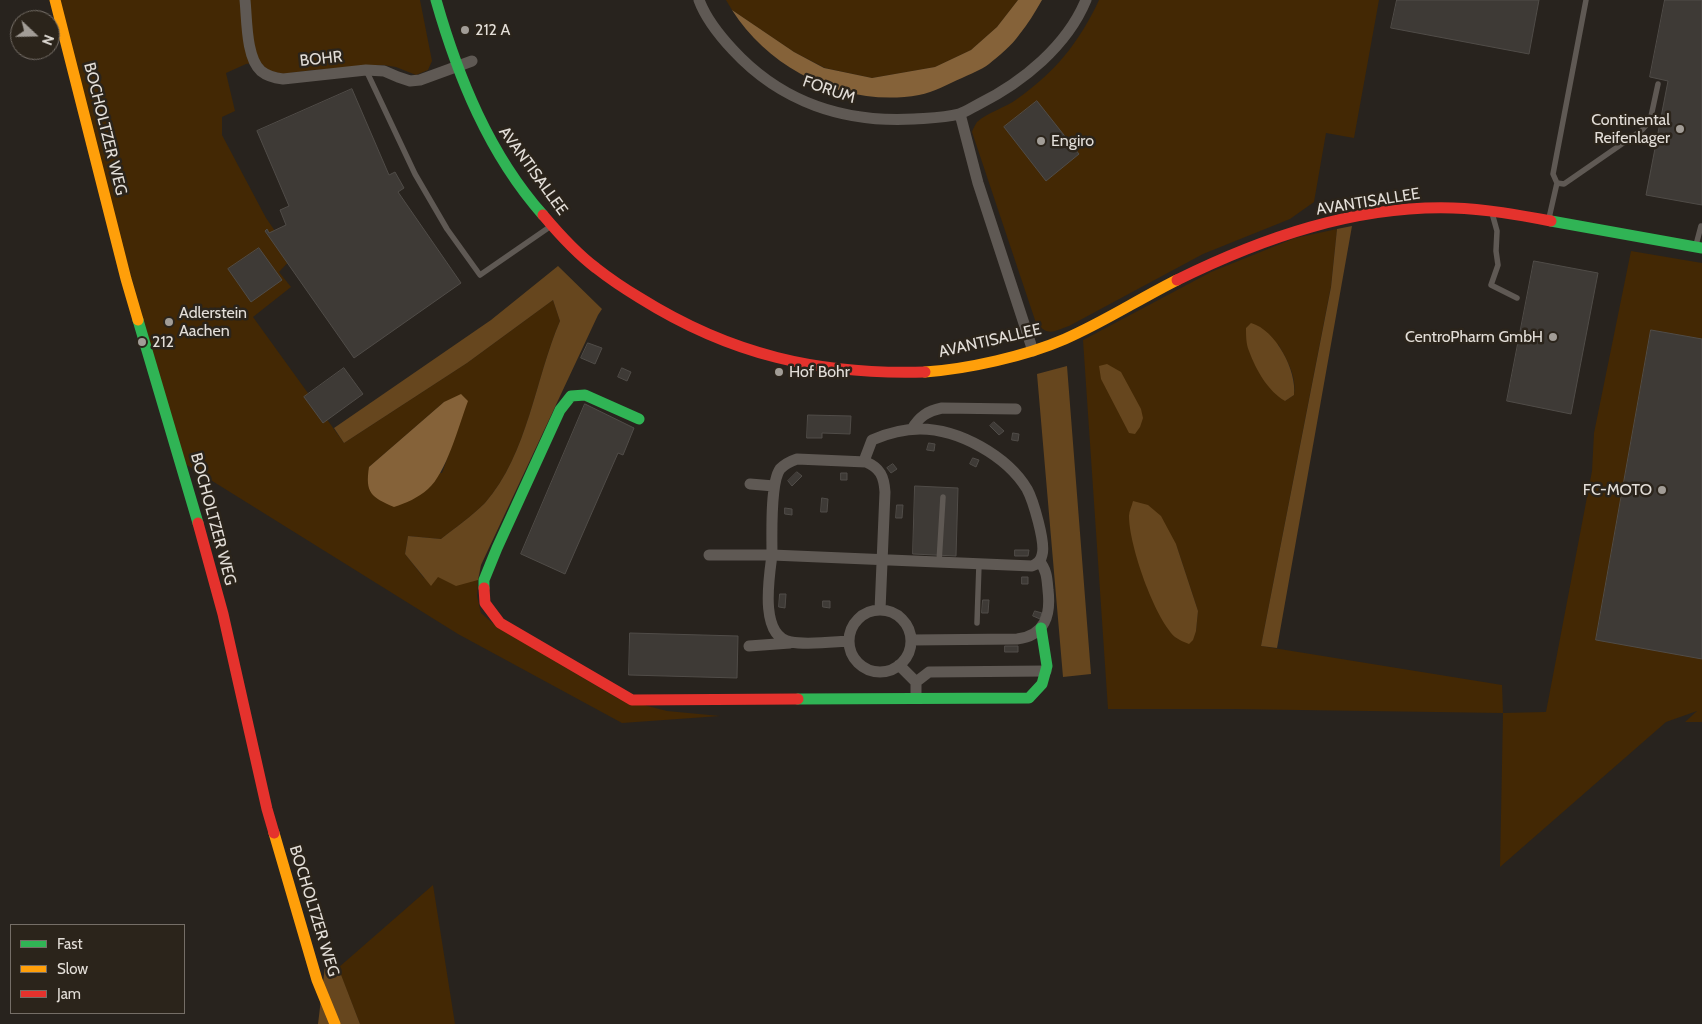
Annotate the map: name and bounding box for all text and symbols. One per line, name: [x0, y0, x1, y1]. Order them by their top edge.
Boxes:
north arrow: [10, 10, 60, 60]
place label: 212 A: [475, 20, 510, 40]
marker: 212 A: [459, 24, 471, 36]
text: N: [38, 32, 58, 48]
street label: BOHR: [299, 47, 343, 71]
street label: BOCHOLTZER WEG: [79, 61, 131, 197]
street label: FORUM: [800, 72, 858, 108]
place label: Continental Reifenlager: [1591, 110, 1670, 148]
street label: AVANTISALLEE: [494, 123, 572, 219]
marker: Continental Reifenlager: [1674, 123, 1686, 135]
place label: Engiro: [1051, 131, 1094, 151]
marker: Engiro: [1035, 135, 1047, 147]
street label: AVANTISALLEE: [1315, 184, 1421, 220]
place label: Adlerstein Aachen: [179, 303, 247, 341]
marker: Adlerstein Aachen: [163, 316, 175, 328]
street label: AVANTISALLEE: [937, 320, 1043, 362]
place label: CentroPharm GmbH: [1405, 327, 1543, 347]
marker: CentroPharm GmbH: [1547, 331, 1559, 343]
place label: 212: [152, 332, 174, 352]
marker: 212: [136, 336, 148, 348]
place label: Hof Bohr: [789, 362, 850, 382]
marker: Hof Bohr: [773, 366, 785, 378]
street label: BOCHOLTZER WEG: [186, 451, 240, 587]
place label: FC-MOTO: [1583, 480, 1652, 500]
marker: FC-MOTO: [1656, 484, 1668, 496]
street label: BOCHOLTZER WEG: [285, 843, 343, 979]
legend: [10, 924, 185, 1014]
text: Fast: [57, 935, 82, 953]
text: Slow: [57, 960, 88, 978]
text: Jam: [57, 985, 81, 1003]

